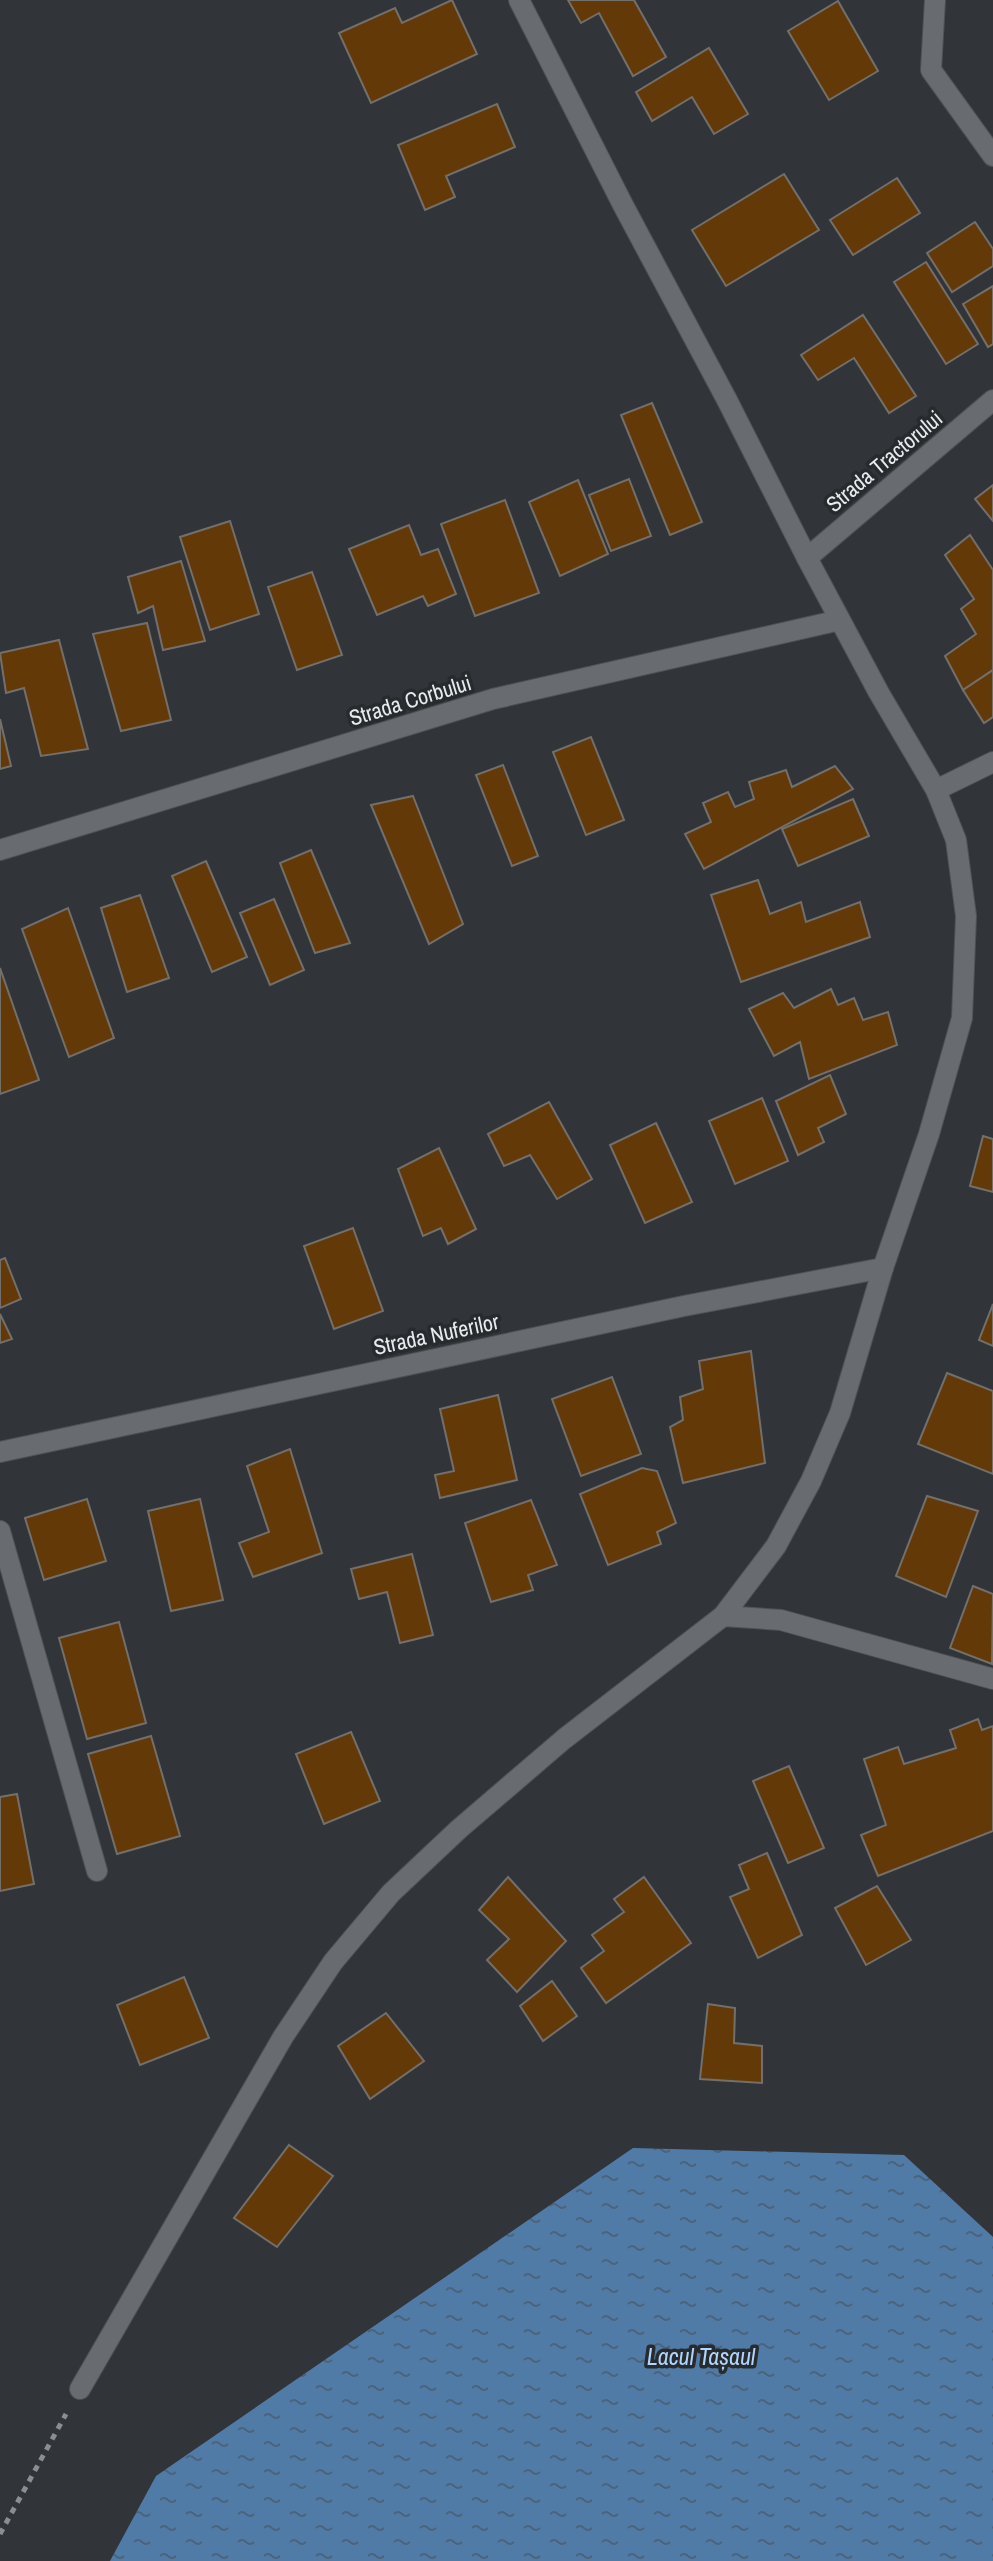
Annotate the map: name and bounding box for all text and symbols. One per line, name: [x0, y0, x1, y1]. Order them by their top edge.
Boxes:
street label: Strada Tractorului: [819, 403, 949, 519]
street label: Strada Corbului: [345, 667, 475, 733]
street label: Strada Nuferilor: [371, 1306, 501, 1362]
water label: Lacul Tașaul: [647, 2340, 756, 2372]

